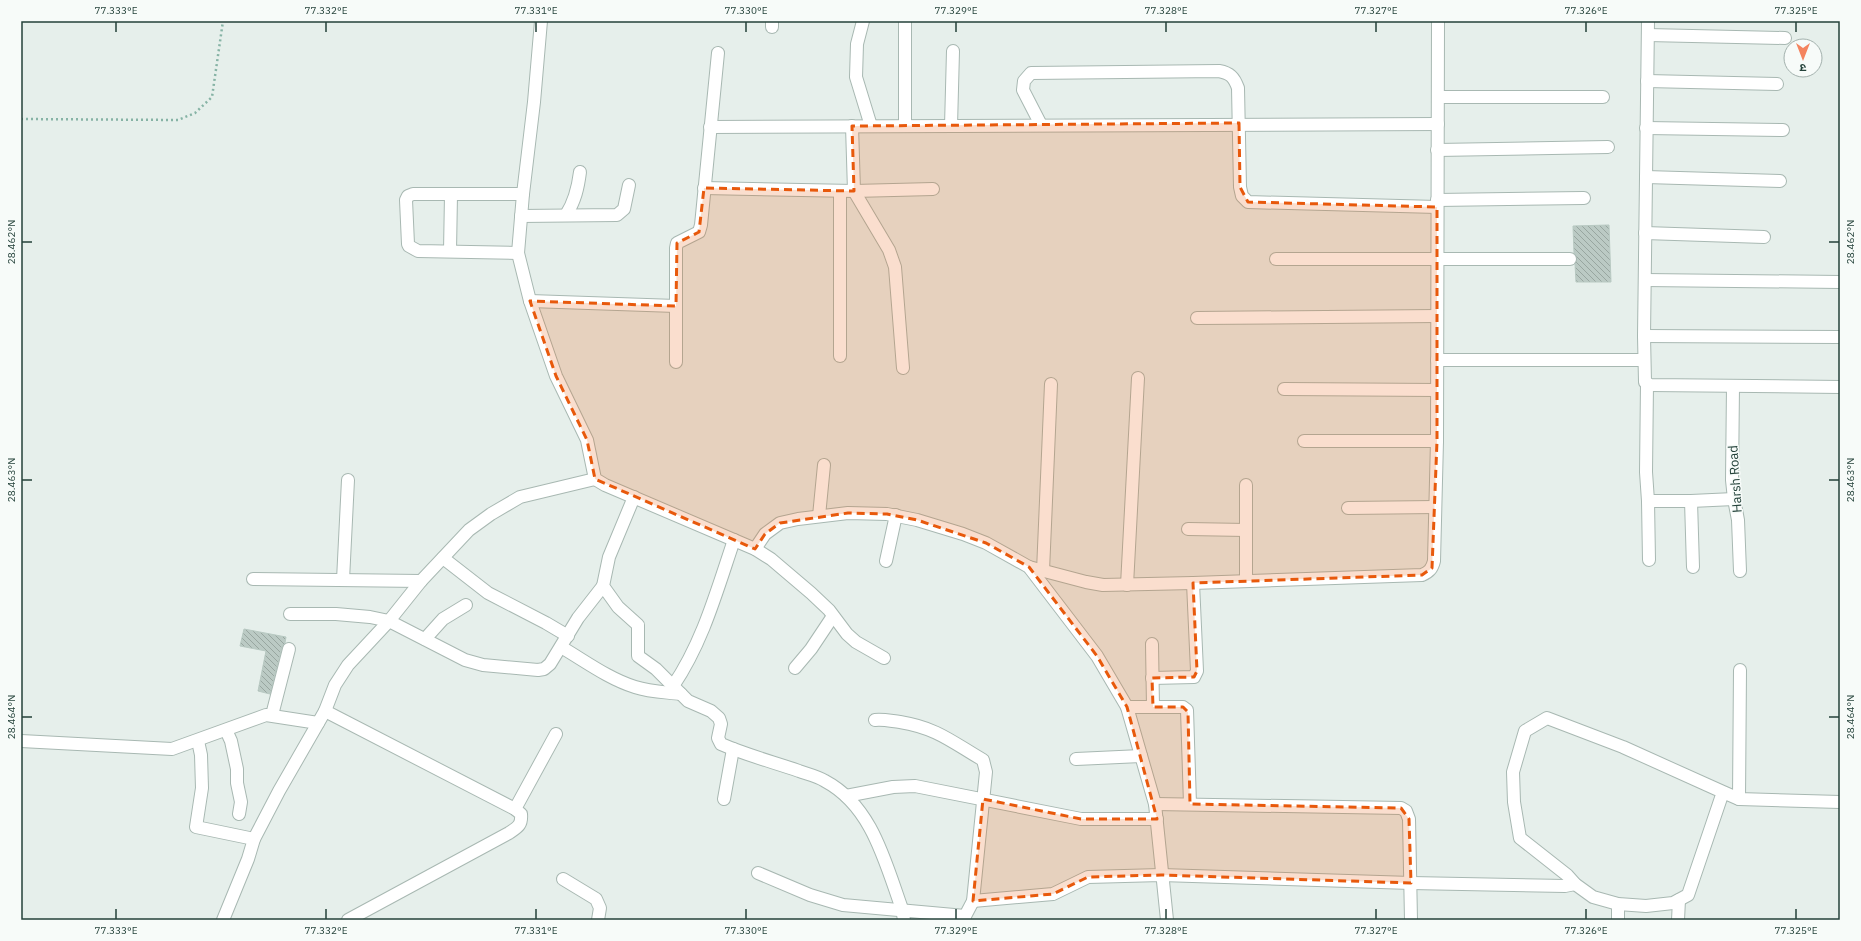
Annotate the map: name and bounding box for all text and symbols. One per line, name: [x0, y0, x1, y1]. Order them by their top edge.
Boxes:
text: 77.333°E: [94, 4, 138, 17]
text: 77.332°E: [304, 4, 348, 17]
text: 77.331°E: [514, 4, 558, 17]
text: 77.330°E: [724, 4, 768, 17]
text: 77.329°E: [934, 4, 978, 17]
text: 77.328°E: [1144, 4, 1188, 17]
text: 77.327°E: [1354, 4, 1398, 17]
text: 77.326°E: [1564, 4, 1608, 17]
text: 77.325°E: [1774, 4, 1818, 17]
north arrow: [1783, 38, 1823, 78]
text: उ: [1799, 61, 1806, 75]
text: 28.462°N: [5, 220, 18, 264]
text: 28.462°N: [1844, 220, 1857, 264]
street label: Harsh Road: [1724, 445, 1746, 513]
text: 28.463°N: [5, 458, 18, 502]
text: 28.463°N: [1844, 458, 1857, 502]
text: 28.464°N: [5, 695, 18, 739]
text: 28.464°N: [1844, 695, 1857, 739]
text: 77.333°E: [94, 924, 138, 937]
text: 77.332°E: [304, 924, 348, 937]
text: 77.331°E: [514, 924, 558, 937]
text: 77.330°E: [724, 924, 768, 937]
text: 77.329°E: [934, 924, 978, 937]
text: 77.328°E: [1144, 924, 1188, 937]
text: 77.327°E: [1354, 924, 1398, 937]
text: 77.326°E: [1564, 924, 1608, 937]
text: 77.325°E: [1774, 924, 1818, 937]

